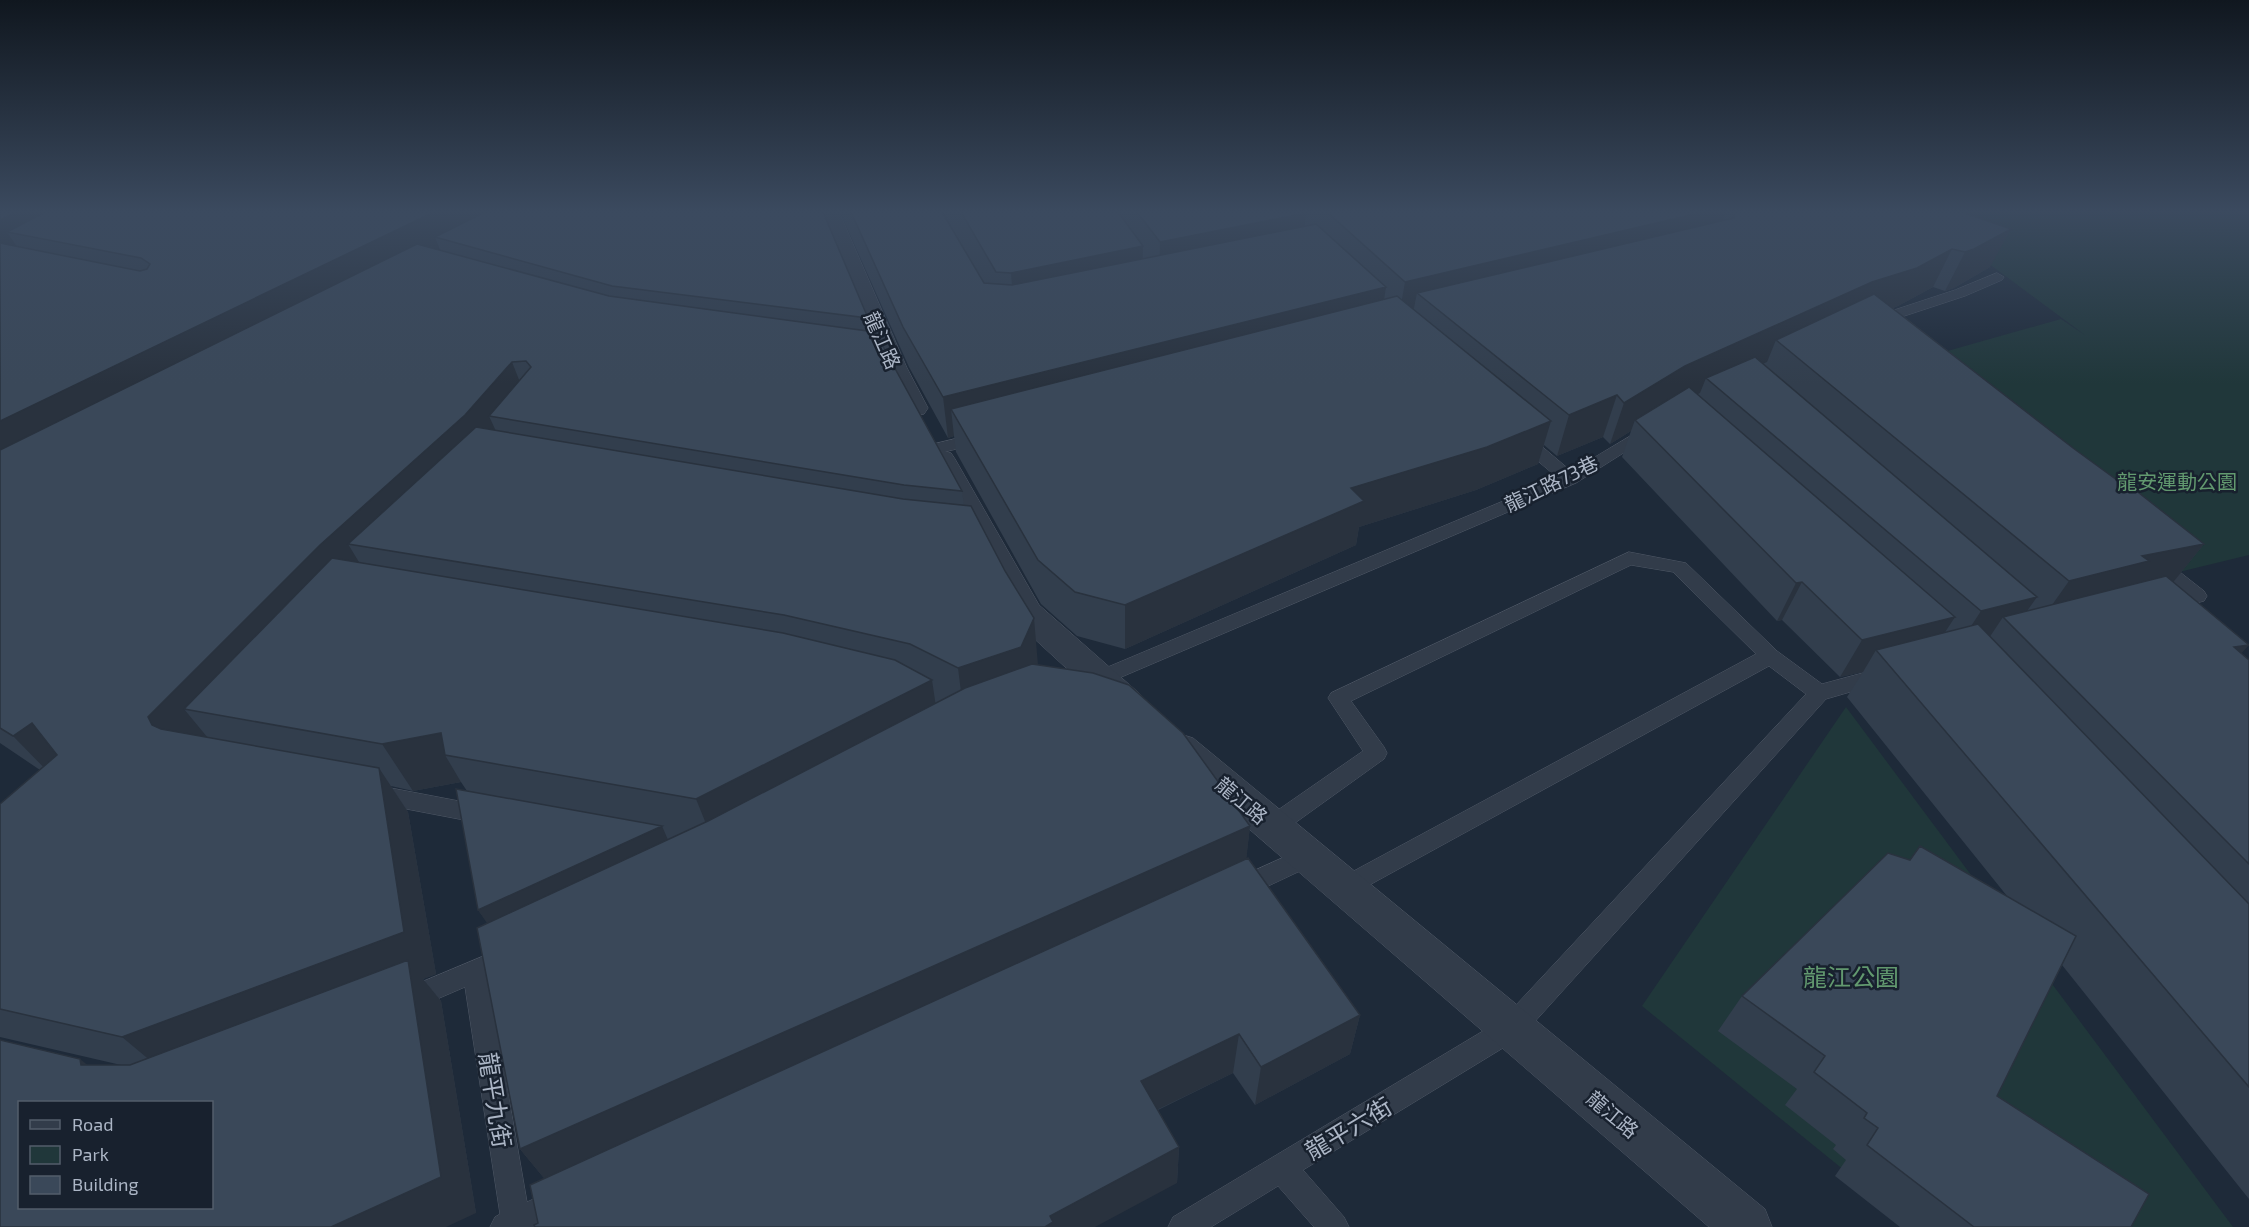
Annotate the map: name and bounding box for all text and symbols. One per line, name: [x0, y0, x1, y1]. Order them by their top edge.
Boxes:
street label: 龍江路: [860, 308, 906, 372]
street label: 龍江路73巷: [1500, 450, 1602, 516]
park label: 龍安運動公園: [2117, 469, 2237, 493]
street label: 龍江路: [1211, 772, 1273, 828]
park label: 龍江公園: [1803, 962, 1899, 991]
street label: 龍平九街: [474, 1050, 518, 1150]
street label: 龍江路: [1582, 1086, 1644, 1142]
street label: 龍平六街: [1299, 1091, 1397, 1165]
legend: [18, 1101, 213, 1209]
text: Road: [72, 1113, 113, 1135]
text: Park: [72, 1143, 109, 1165]
text: Building: [72, 1173, 139, 1195]

